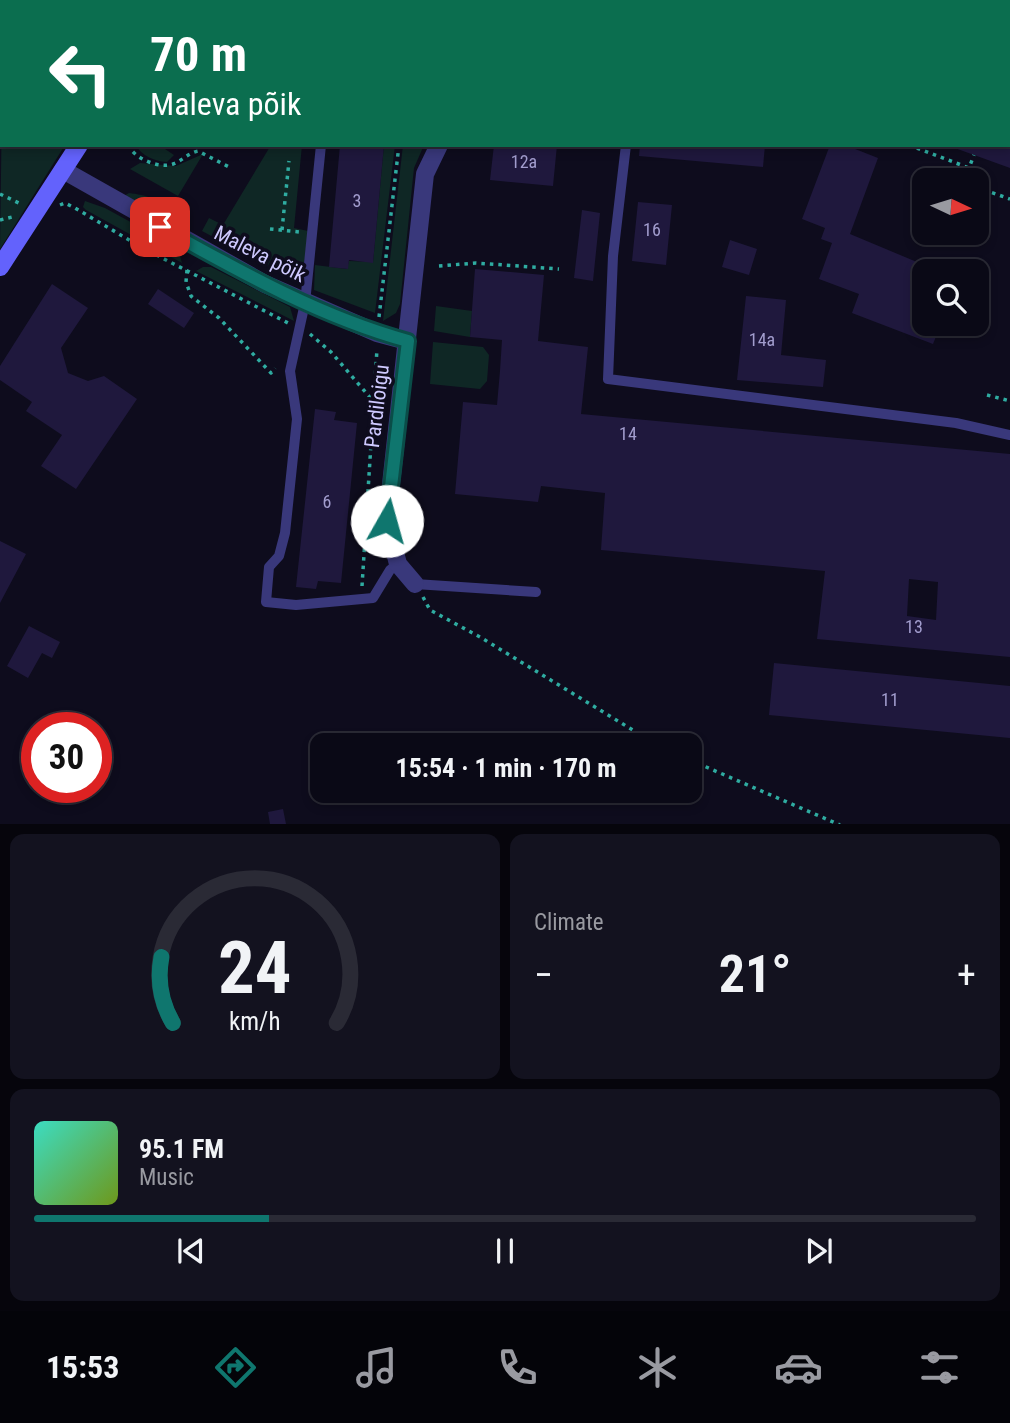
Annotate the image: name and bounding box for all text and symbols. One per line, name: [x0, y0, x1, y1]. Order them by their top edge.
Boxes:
text: 70 m: [150, 26, 247, 83]
icon: left: [35, 28, 126, 119]
text: Maleva põik: [150, 85, 301, 123]
house number: 12a: [511, 151, 537, 172]
north arrow: [912, 168, 989, 245]
map controls: [912, 168, 989, 336]
house number: 3: [353, 190, 361, 211]
pin: [130, 197, 190, 257]
icon: arrive: [141, 208, 179, 246]
house number: 16: [643, 219, 661, 240]
street label: Maleva põik: [210, 221, 310, 287]
button: search: [912, 259, 989, 336]
house number: 14a: [749, 329, 775, 350]
street label: Pardiloigu: [360, 363, 394, 449]
house number: 14: [619, 423, 637, 444]
position arrow: [350, 484, 424, 558]
house number: 6: [323, 491, 331, 512]
house number: 13: [905, 616, 923, 637]
house number: 11: [881, 689, 899, 710]
speed limit sign: 30: [21, 712, 112, 803]
text: 15:54 · 1 min · 170 m: [396, 753, 616, 783]
text: Climate: [534, 909, 604, 936]
text: 24: [218, 925, 292, 1011]
text: 21°: [719, 944, 791, 1005]
text: −: [534, 953, 553, 997]
text: +: [957, 953, 976, 997]
text: km/h: [229, 1006, 281, 1035]
text: 95.1 FM: [139, 1134, 224, 1164]
text: Music: [139, 1164, 194, 1191]
icon: previous: [172, 1232, 210, 1270]
icon: pause: [486, 1232, 524, 1270]
icon: next: [800, 1232, 838, 1270]
icon: directions: [211, 1343, 260, 1392]
icon: music: [352, 1343, 401, 1392]
icon: phone: [493, 1343, 542, 1392]
icon: climate: [633, 1343, 682, 1392]
icon: car: [774, 1343, 823, 1392]
icon: filters: [915, 1343, 964, 1392]
text: 15:53: [46, 1348, 119, 1386]

